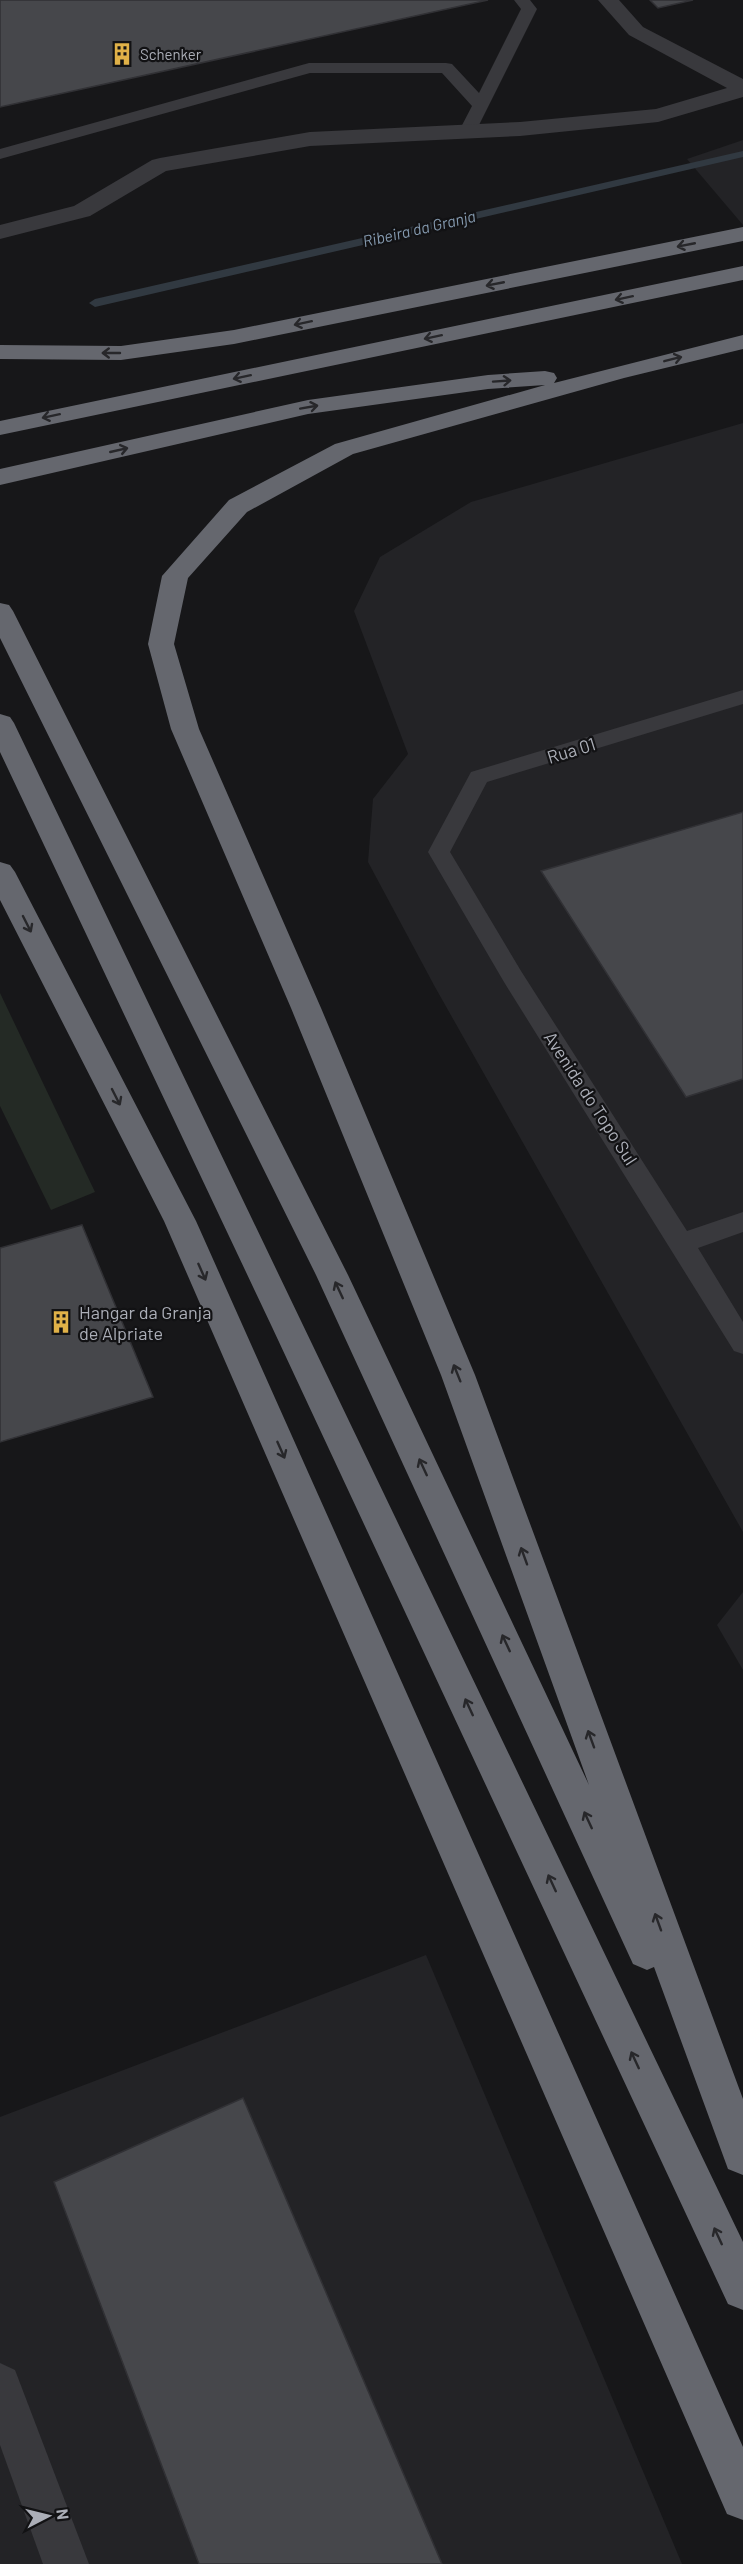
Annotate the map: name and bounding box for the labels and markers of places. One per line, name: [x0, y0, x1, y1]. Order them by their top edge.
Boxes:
building icon: Schenker: [109, 41, 135, 67]
place label: Schenker: [140, 45, 202, 63]
place label: Hangar da Granja de Alpriate: [79, 1301, 211, 1344]
building icon: Hangar da Granja de Alpriate: [48, 1309, 74, 1335]

